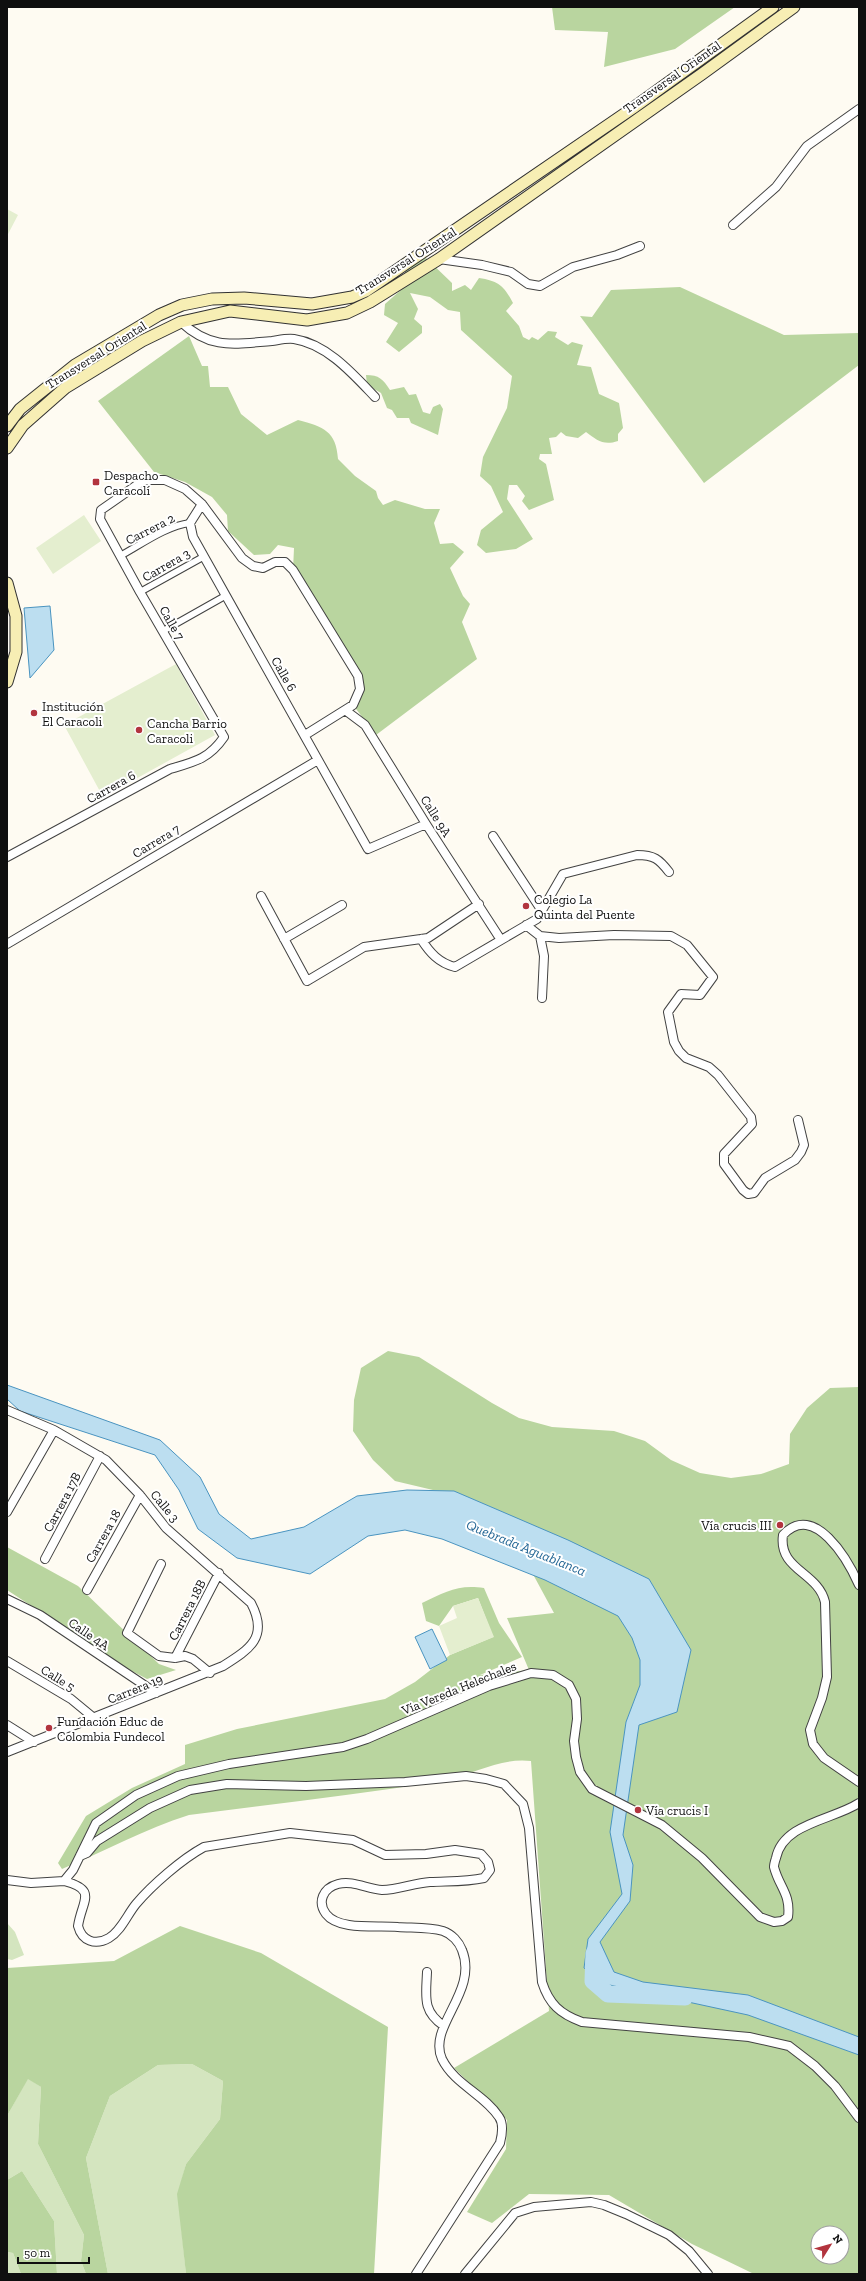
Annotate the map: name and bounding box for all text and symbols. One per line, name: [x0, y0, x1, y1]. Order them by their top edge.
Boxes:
street label: Transversal Oriental: [620, 37, 724, 116]
street label: Transversal Oriental: [353, 224, 460, 298]
street label: Transversal Oriental: [43, 318, 150, 392]
place label: Despacho Caracolí: [104, 468, 159, 498]
marker: Despacho Caracolí: [91, 477, 101, 487]
street label: Carrera 2: [123, 510, 177, 548]
street label: Carrera 3: [139, 545, 193, 585]
street label: Calle 7: [156, 603, 188, 643]
street label: Calle 6: [268, 654, 300, 694]
place label: Institución El Caracoli: [42, 699, 104, 729]
marker: Institución El Caracoli: [29, 708, 39, 718]
place label: Cancha Barrio Caracoli: [147, 716, 227, 746]
marker: Cancha Barrio Caracoli: [134, 725, 144, 735]
street label: Carrera 6: [84, 767, 138, 806]
street label: Calle 9A: [417, 793, 455, 840]
street label: Carrera 7: [130, 821, 182, 861]
place label: Colegio La Quinta del Puente: [534, 892, 635, 922]
marker: Colegio La Quinta del Puente: [521, 901, 531, 911]
street label: Carrera 17B: [40, 1470, 84, 1534]
street label: Calle 3: [147, 1487, 183, 1525]
street label: Carrera 18: [82, 1507, 124, 1565]
water label: Quebrada Aguablanca: [464, 1516, 588, 1580]
place label: Vía crucis III: [700, 1518, 772, 1533]
marker: Vía crucis III: [775, 1520, 785, 1530]
street label: Carrera 18B: [165, 1577, 209, 1643]
street label: Calle 4A: [66, 1615, 113, 1653]
street label: Vía Vereda Helechales: [399, 1658, 519, 1718]
street label: Calle 5: [38, 1662, 78, 1694]
street label: Carrera 19: [105, 1671, 165, 1707]
place label: Fundación Educ de Colombia Fundecol: [57, 1714, 165, 1744]
marker: Fundación Educ de Colombia Fundecol: [44, 1723, 54, 1733]
place label: Vía crucis I: [645, 1803, 708, 1818]
marker: Vía crucis I: [633, 1805, 643, 1815]
north arrow: [810, 2225, 850, 2265]
text: N: [830, 2232, 846, 2247]
scale bar: [18, 2239, 89, 2265]
text: 50 m: [24, 2246, 51, 2260]

